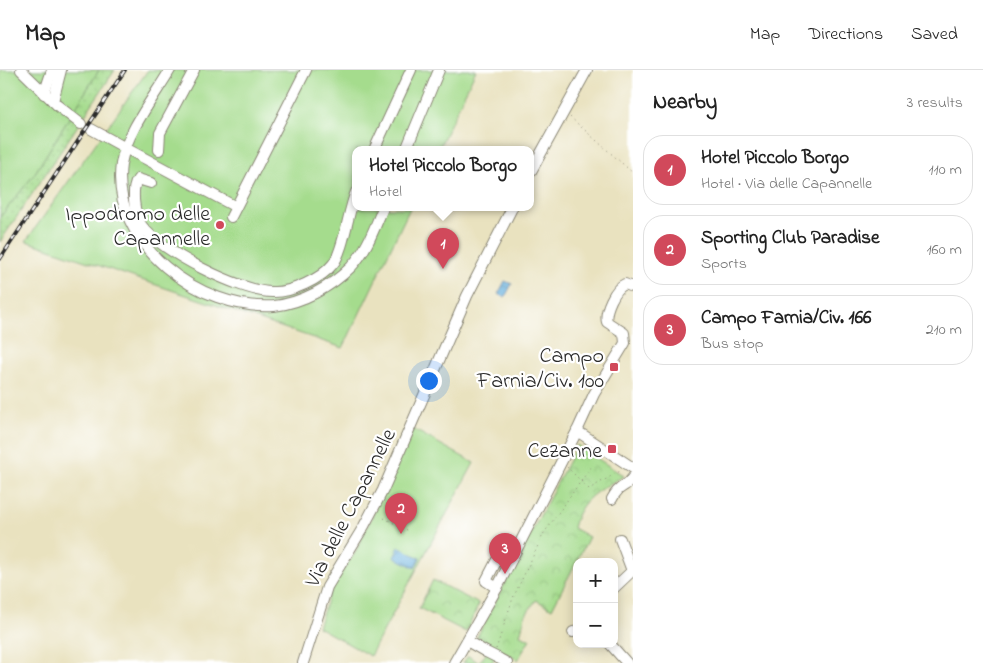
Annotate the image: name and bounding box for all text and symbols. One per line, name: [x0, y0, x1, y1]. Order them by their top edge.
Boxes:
text: Map: [25, 17, 66, 52]
text: Map: [750, 22, 780, 48]
text: Directions: [808, 22, 883, 48]
text: Saved: [911, 22, 958, 48]
text: Nearby: [653, 88, 717, 118]
text: 3 results: [907, 91, 963, 115]
text: Hotel Piccolo Borgo: [701, 145, 849, 172]
popup: [352, 146, 534, 211]
text: Hotel Piccolo Borgo: [369, 153, 517, 180]
text: 1: [667, 158, 673, 182]
text: 110 m: [928, 158, 962, 182]
text: Hotel · Via delle Capannelle: [701, 172, 872, 196]
text: Hotel: [369, 180, 402, 204]
place label: Ippodromo delle Capannelle: [65, 199, 210, 256]
marker: Ippodromo delle Capannelle: [214, 219, 226, 231]
text: Sporting Club Paradise: [701, 225, 880, 252]
pin: 1: [427, 228, 459, 269]
text: 2: [666, 238, 674, 262]
text: 160 m: [927, 238, 962, 262]
text: Sports: [701, 252, 747, 276]
text: Campo Farnia/Civ. 166: [701, 305, 871, 332]
text: 3: [667, 318, 673, 342]
text: 210 m: [926, 318, 962, 342]
text: Bus stop: [701, 332, 764, 356]
place label: Campo Farnia/Civ. 100: [476, 341, 604, 398]
marker: Campo Farnia/Civ. 100: [608, 361, 620, 373]
your location: [416, 368, 442, 394]
street label: Via delle Capannelle: [297, 423, 406, 594]
place label: Cezanne: [527, 436, 602, 468]
marker: Cezanne: [606, 443, 618, 455]
pin: 2: [385, 493, 417, 534]
pin: 3: [489, 533, 521, 574]
map controls: [573, 558, 618, 648]
button: +: [573, 558, 618, 603]
button: −: [573, 603, 618, 648]

